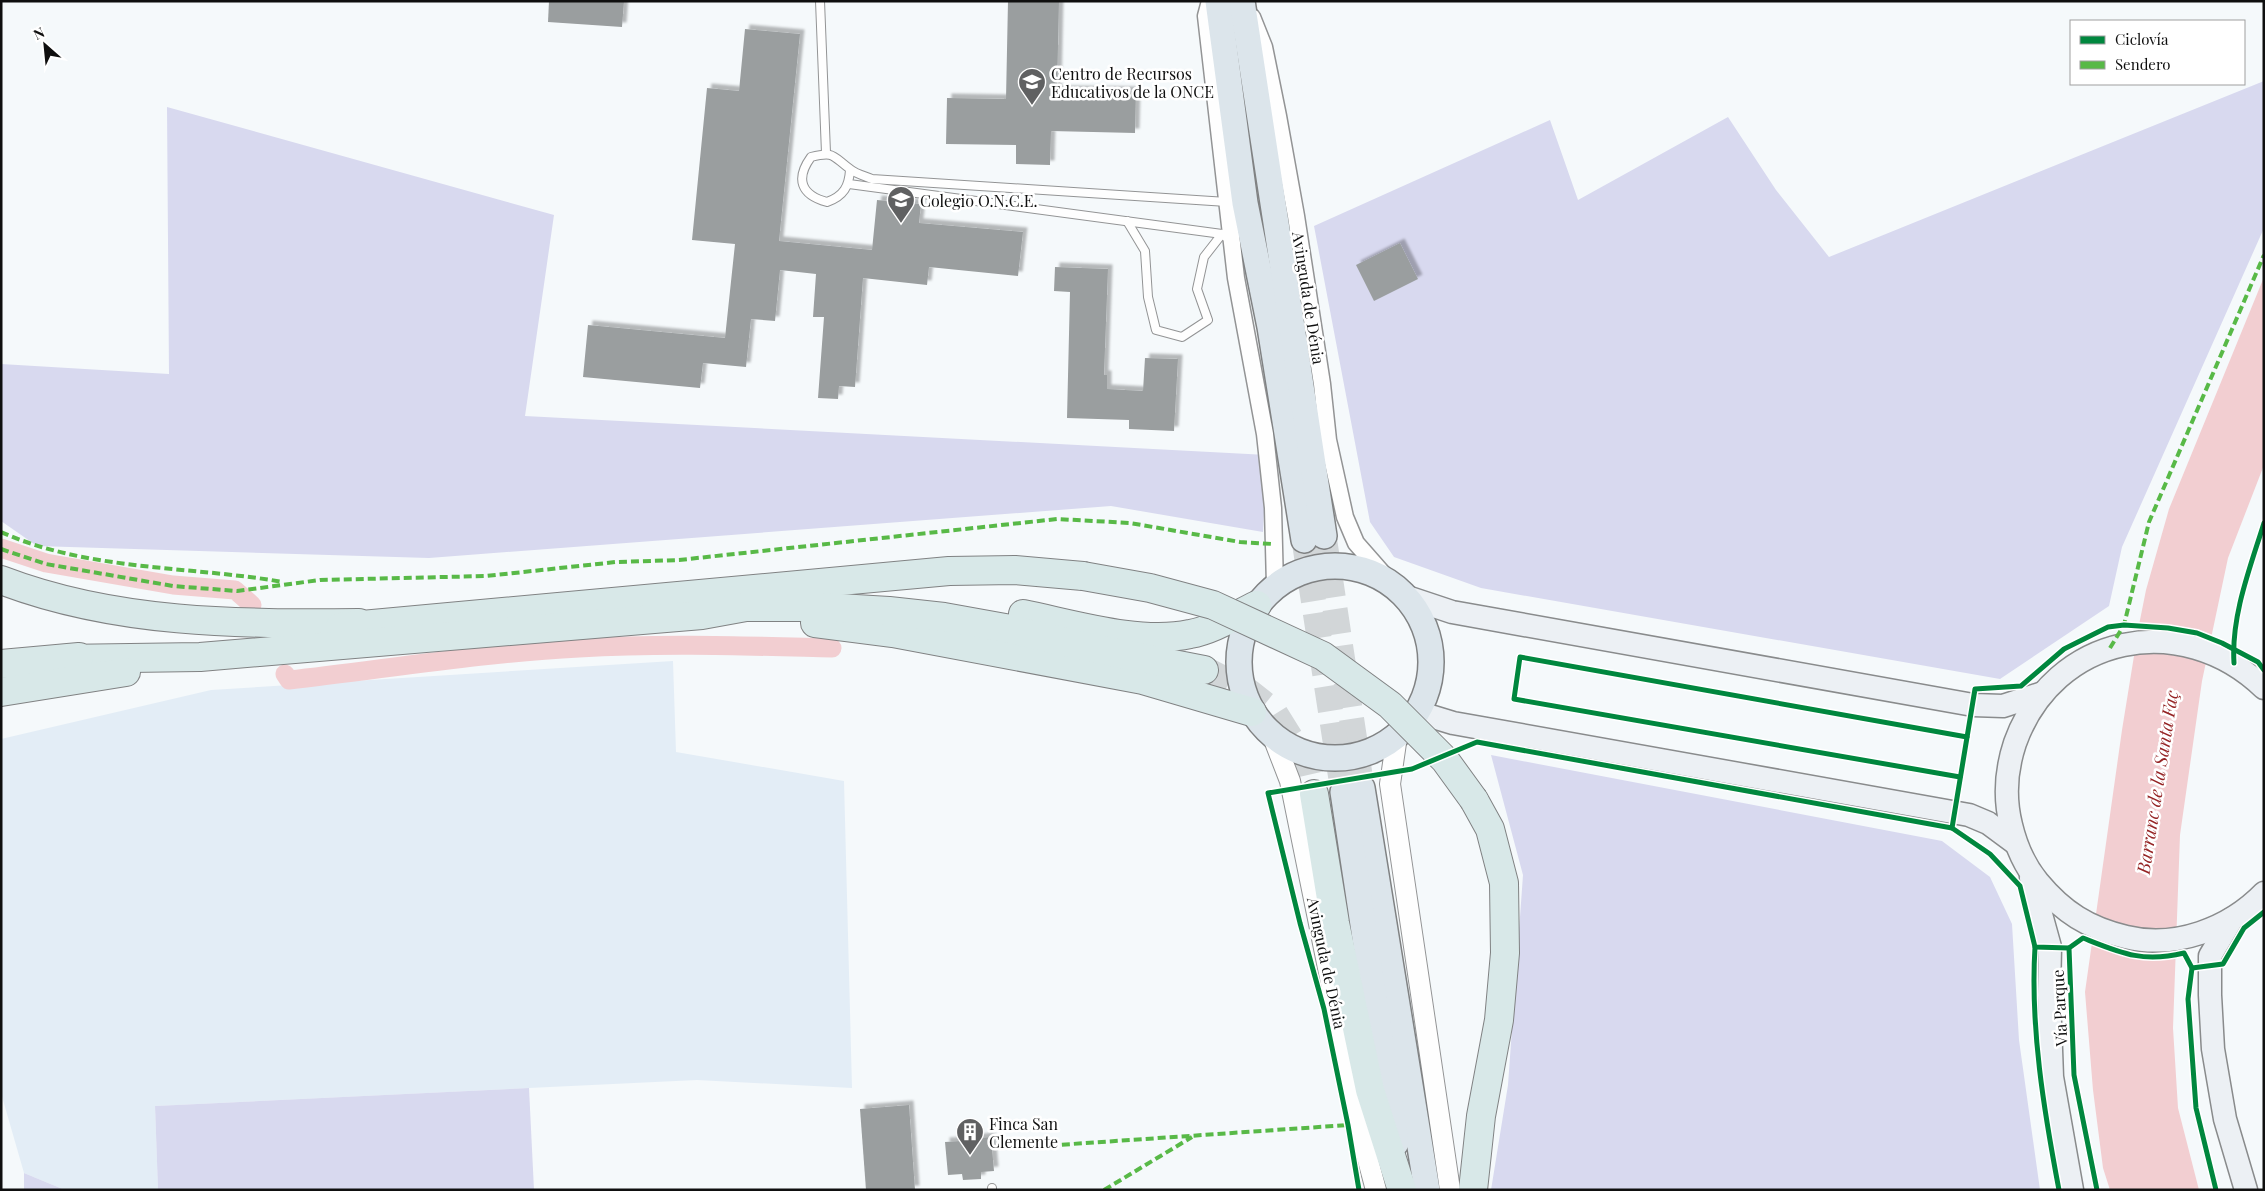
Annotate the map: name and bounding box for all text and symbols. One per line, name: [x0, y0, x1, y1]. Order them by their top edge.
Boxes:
north arrow: [20, 20, 70, 70]
legend: [2070, 20, 2245, 85]
text: N: [30, 22, 48, 44]
text: Ciclovía: [2115, 29, 2169, 49]
text: Sendero: [2115, 54, 2171, 74]
place label: Centro de Recursos Educativos de la ONCE: [1051, 63, 1214, 102]
school or university icon: Centro de Recursos Educativos de la ONCE: [1017, 67, 1047, 106]
school or university icon: Colegio O.N.C.E.: [886, 185, 916, 224]
place label: Colegio O.N.C.E.: [920, 190, 1038, 211]
street label: Avinguda de Dénia: [1288, 229, 1330, 366]
water label: Barranc de la Santa Faç: [2130, 688, 2183, 876]
street label: Avinguda de Dénia: [1303, 894, 1351, 1031]
street label: Vía Parque: [2047, 969, 2072, 1048]
place label: Finca San Clemente: [989, 1113, 1058, 1152]
building icon: Finca San Clemente: [955, 1117, 985, 1156]

